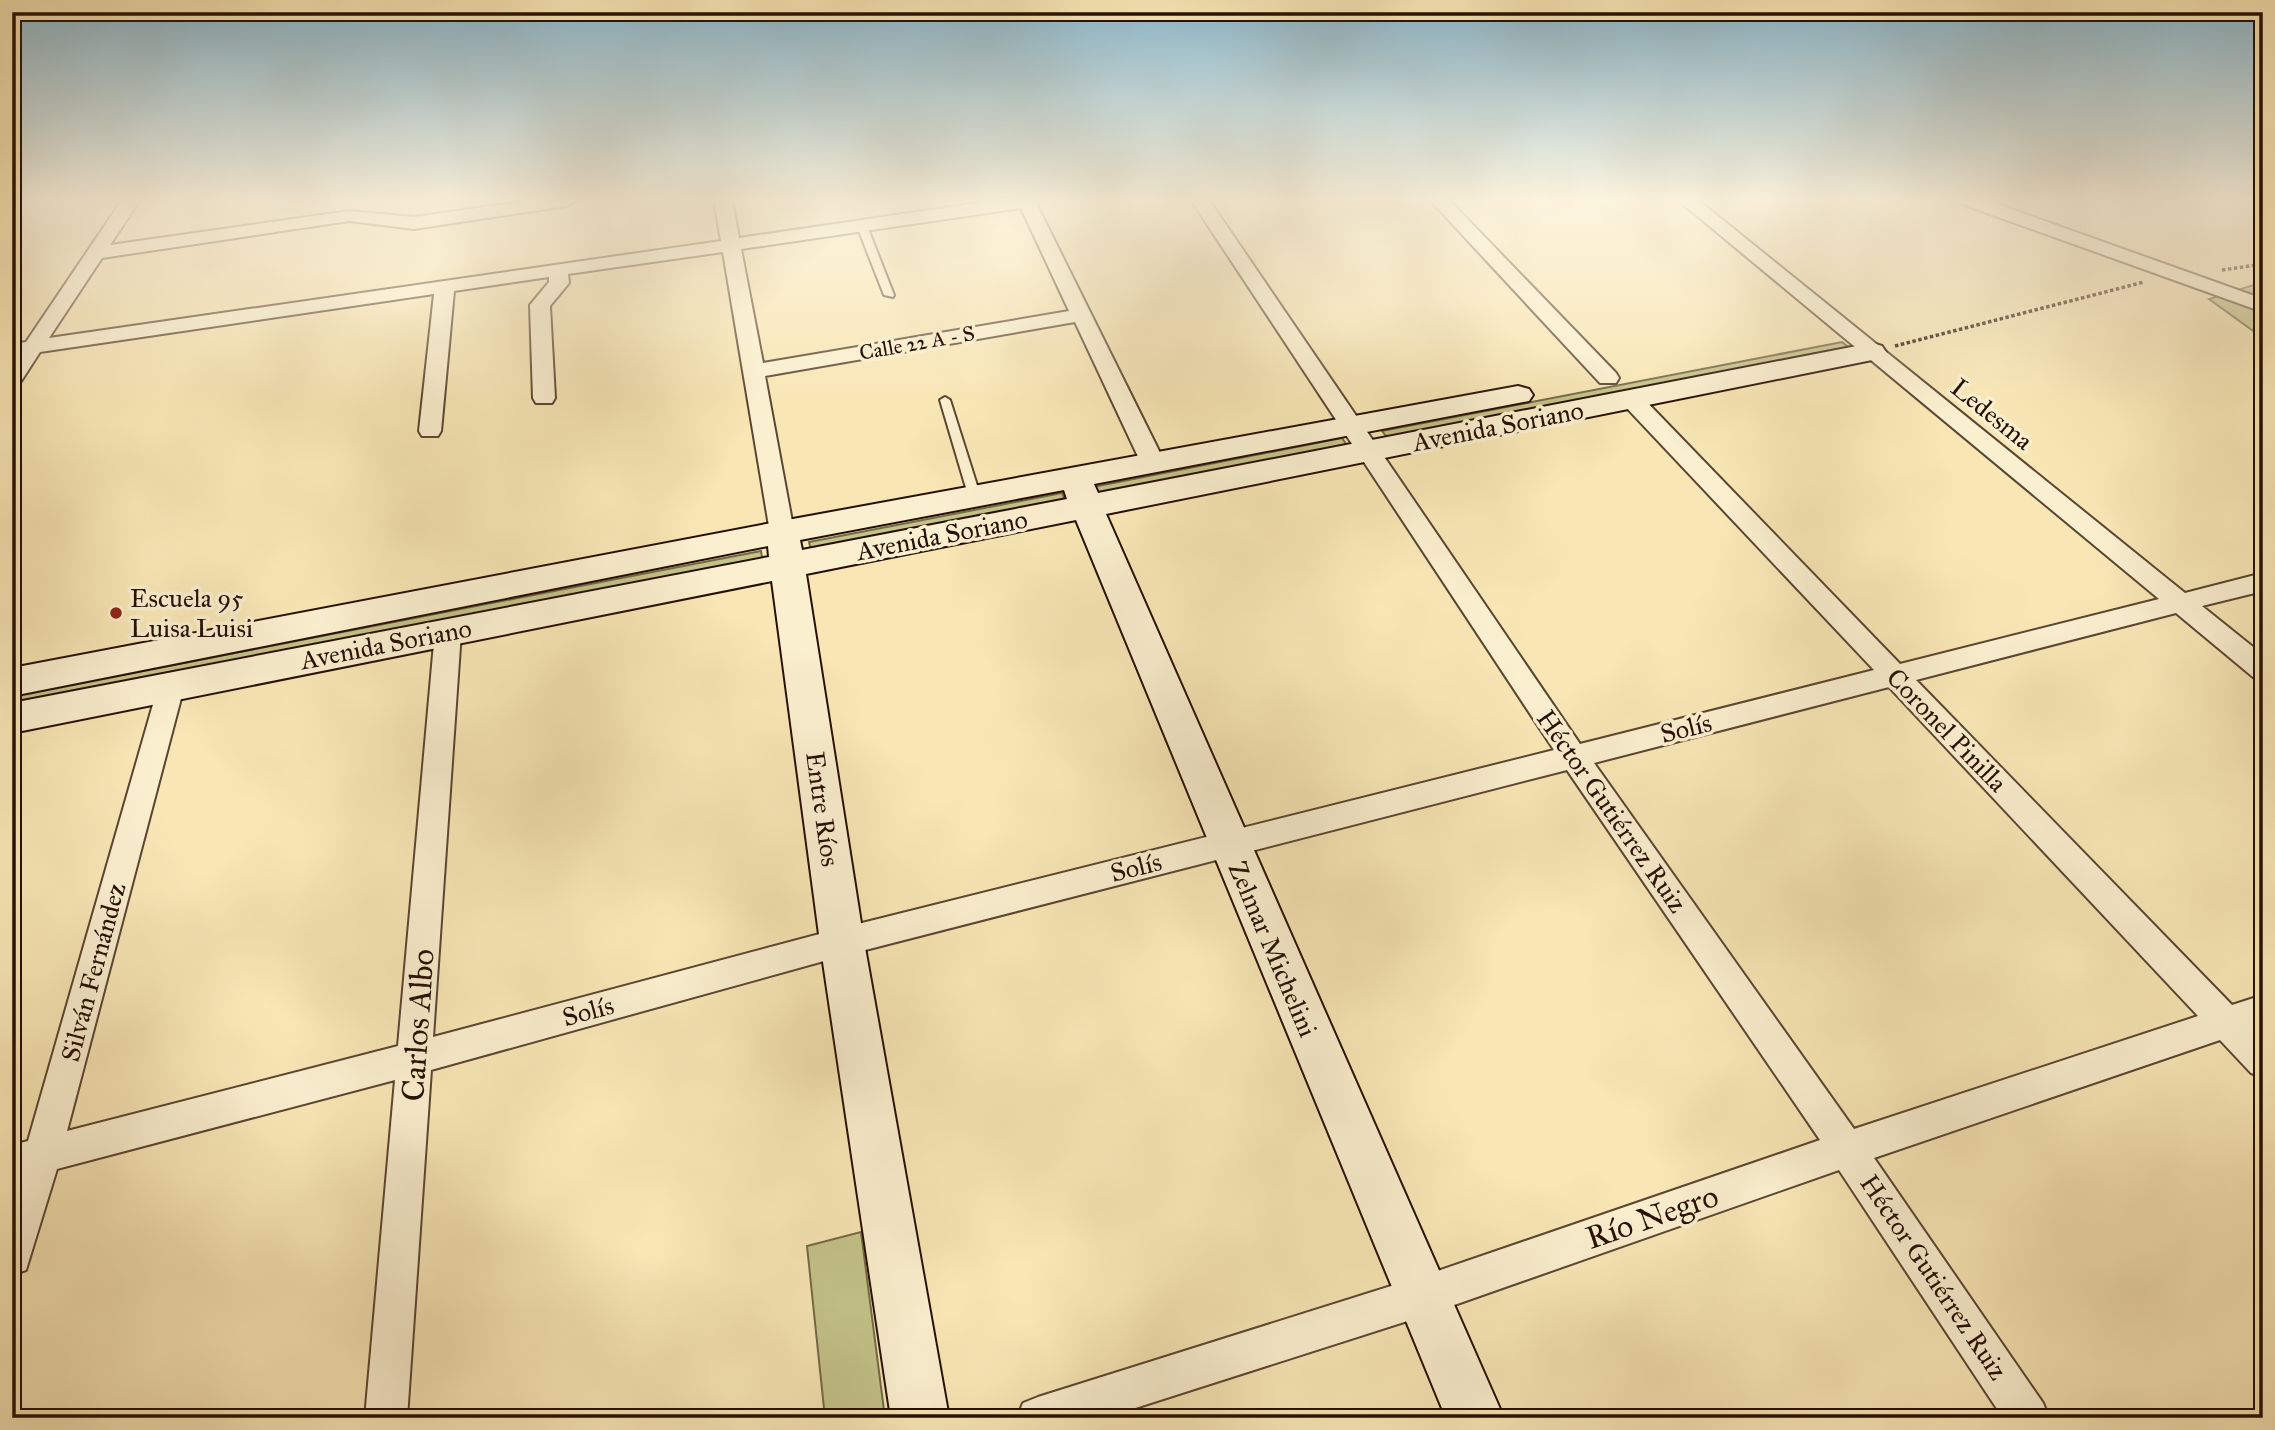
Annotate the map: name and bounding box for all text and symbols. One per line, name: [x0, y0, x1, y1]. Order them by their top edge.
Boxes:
street label: Calle 22 A - S: [857, 320, 977, 366]
street label: Ledesma: [1945, 371, 2039, 457]
street label: Avenida Soriano: [1409, 394, 1586, 458]
street label: Avenida Soriano: [853, 503, 1030, 567]
place label: Escuela 95 Luisa Luisi: [130, 582, 253, 644]
marker: Escuela 95 Luisa Luisi: [108, 605, 124, 621]
street label: Avenida Soriano: [297, 612, 474, 676]
street label: Coronel Pinilla: [1880, 661, 2014, 799]
street label: Héctor Gutiérrez Ruiz: [1530, 703, 1694, 919]
street label: Solís: [1657, 706, 1715, 750]
street label: Entre Ríos: [799, 749, 847, 869]
street label: Solís: [1107, 845, 1165, 889]
street label: Zelmar Michelini: [1222, 856, 1324, 1042]
street label: Silván Fernández: [54, 879, 132, 1065]
street label: Carlos Albo: [393, 947, 443, 1103]
street label: Solís: [559, 989, 617, 1033]
street label: Héctor Gutiérrez Ruiz: [1853, 1168, 2015, 1386]
street label: Río Negro: [1581, 1176, 1723, 1258]

